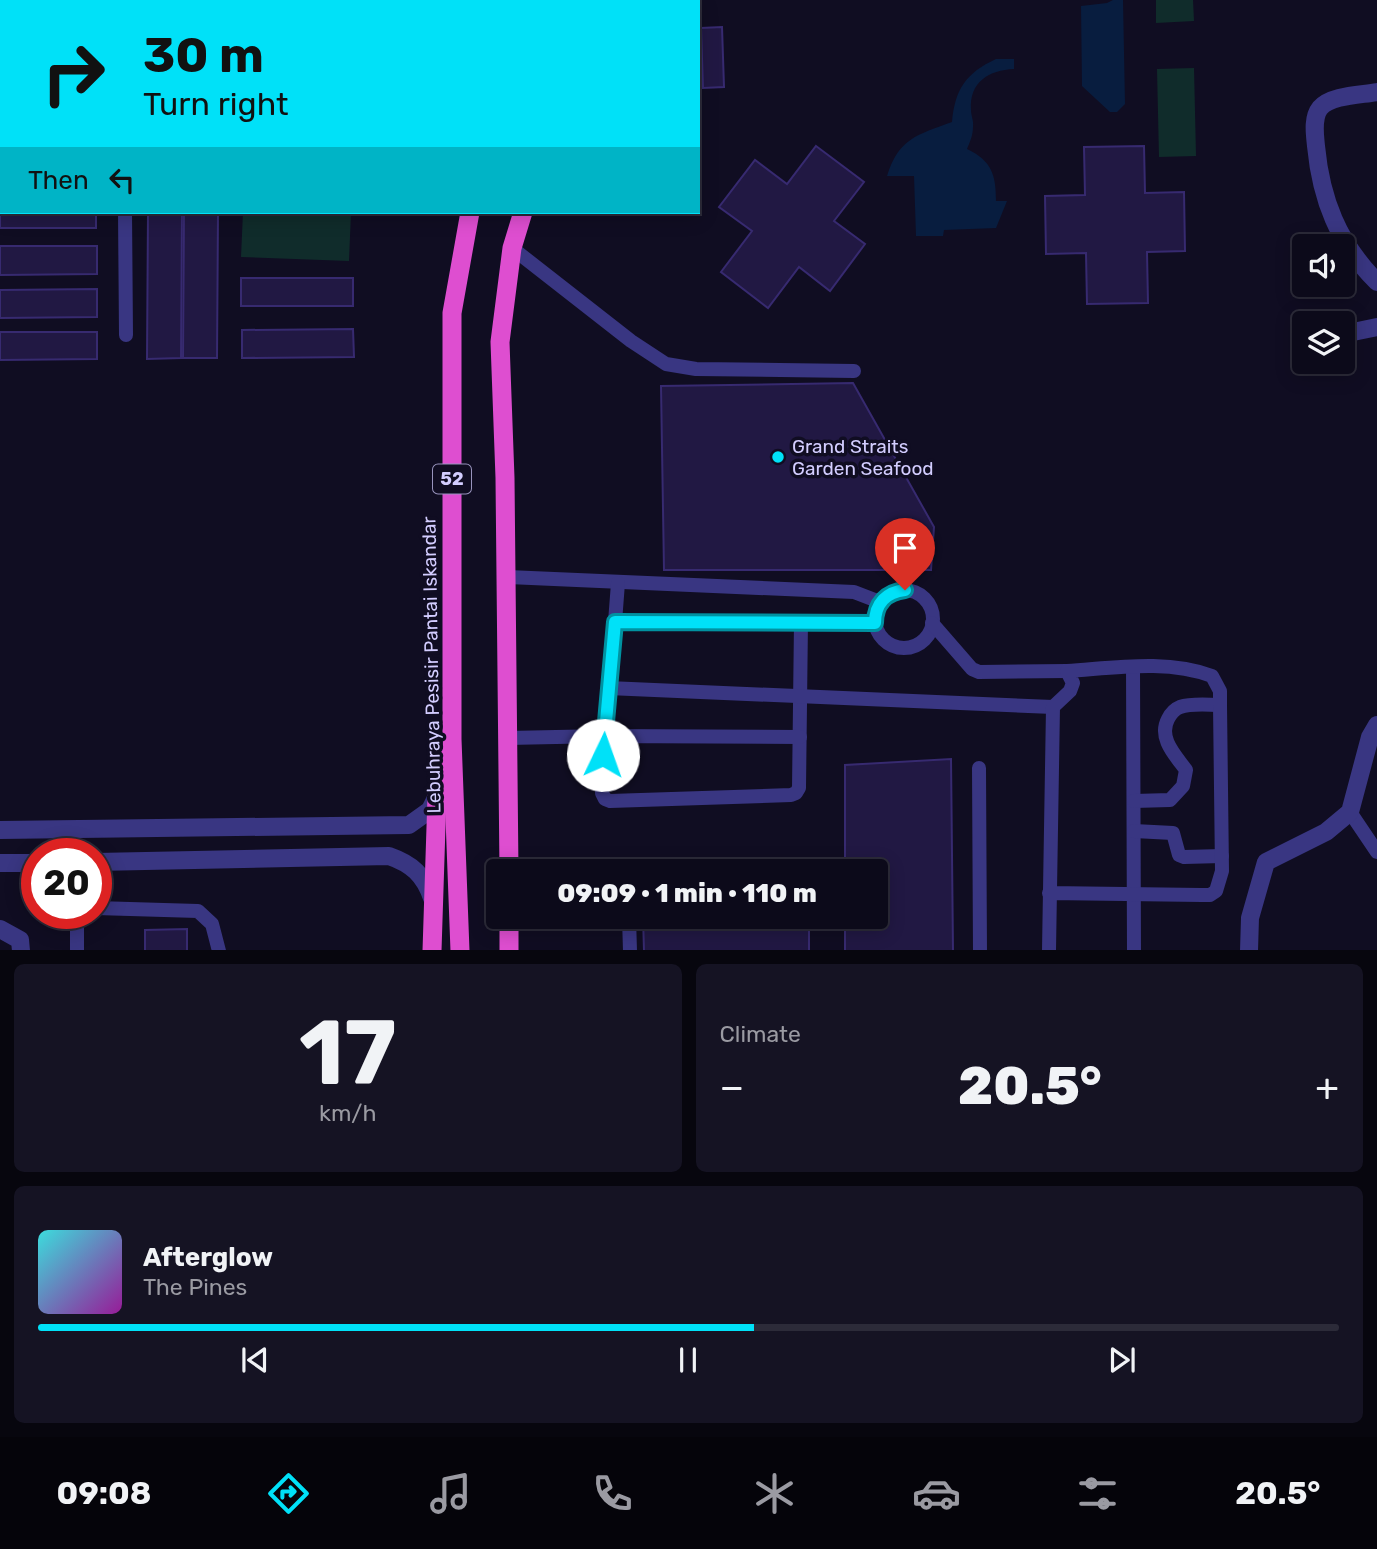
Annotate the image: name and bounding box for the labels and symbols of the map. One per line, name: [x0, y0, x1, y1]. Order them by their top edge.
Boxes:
place label: Grand Straits Garden Seafood: [792, 435, 934, 480]
marker: Grand Straits Garden Seafood: [770, 449, 786, 465]
road number: 52: [433, 464, 471, 494]
street label: Lebuhraya Pesisir Pantai Iskandar: [417, 515, 446, 814]
pin: [875, 518, 935, 590]
position arrow: [566, 718, 640, 792]
speed limit sign: 20: [21, 838, 112, 929]

